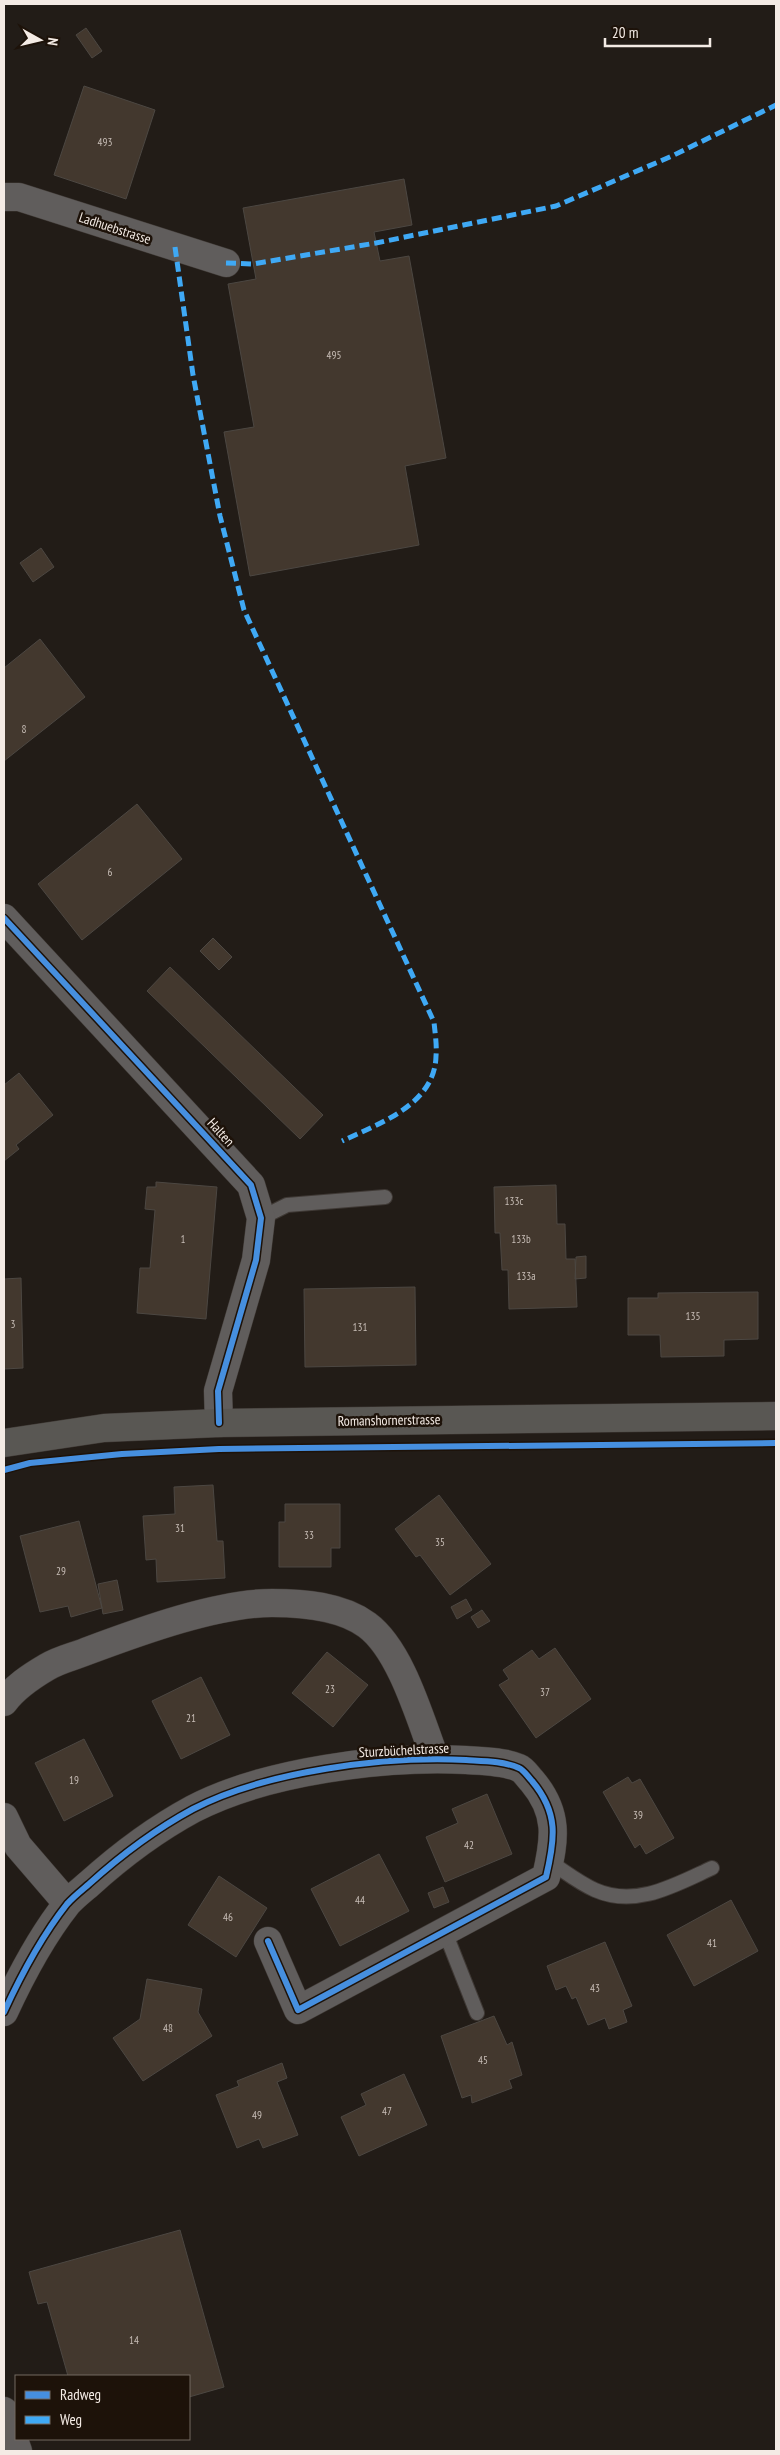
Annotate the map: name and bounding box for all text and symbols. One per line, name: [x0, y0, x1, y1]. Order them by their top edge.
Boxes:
north arrow: [15, 15, 65, 65]
scale bar: [605, 15, 710, 47]
text: 20 m: [612, 23, 638, 42]
text: N: [43, 37, 62, 47]
house number: 493: [98, 135, 112, 149]
street label: Ladhuebstrasse: [77, 208, 153, 248]
house number: 495: [327, 348, 341, 362]
house number: 8: [22, 722, 27, 736]
house number: 6: [108, 865, 113, 879]
street label: Halten: [204, 1114, 238, 1150]
house number: 133c: [505, 1194, 523, 1208]
house number: 1: [181, 1232, 186, 1246]
house number: 133b: [511, 1232, 531, 1246]
house number: 133a: [516, 1269, 536, 1283]
house number: 135: [686, 1309, 700, 1323]
house number: 3: [11, 1317, 16, 1331]
house number: 131: [353, 1320, 367, 1334]
street label: Romanshornerstrasse: [337, 1410, 441, 1430]
house number: 31: [175, 1521, 185, 1535]
house number: 33: [304, 1528, 314, 1542]
house number: 35: [435, 1535, 445, 1549]
house number: 29: [56, 1564, 66, 1578]
house number: 23: [325, 1682, 335, 1696]
house number: 37: [540, 1685, 550, 1699]
house number: 21: [186, 1711, 196, 1725]
street label: Sturzbüchelstrasse: [358, 1739, 450, 1761]
house number: 19: [69, 1773, 79, 1787]
house number: 39: [633, 1808, 643, 1822]
house number: 42: [464, 1838, 474, 1852]
house number: 44: [355, 1893, 365, 1907]
house number: 46: [223, 1910, 233, 1924]
house number: 41: [707, 1936, 717, 1950]
house number: 43: [590, 1981, 600, 1995]
house number: 48: [163, 2021, 173, 2035]
house number: 45: [478, 2053, 488, 2067]
house number: 47: [382, 2104, 392, 2118]
house number: 49: [252, 2108, 262, 2122]
house number: 14: [129, 2333, 139, 2347]
legend: [15, 2375, 190, 2440]
text: Radweg: [60, 2385, 101, 2404]
text: Weg: [60, 2410, 82, 2429]

